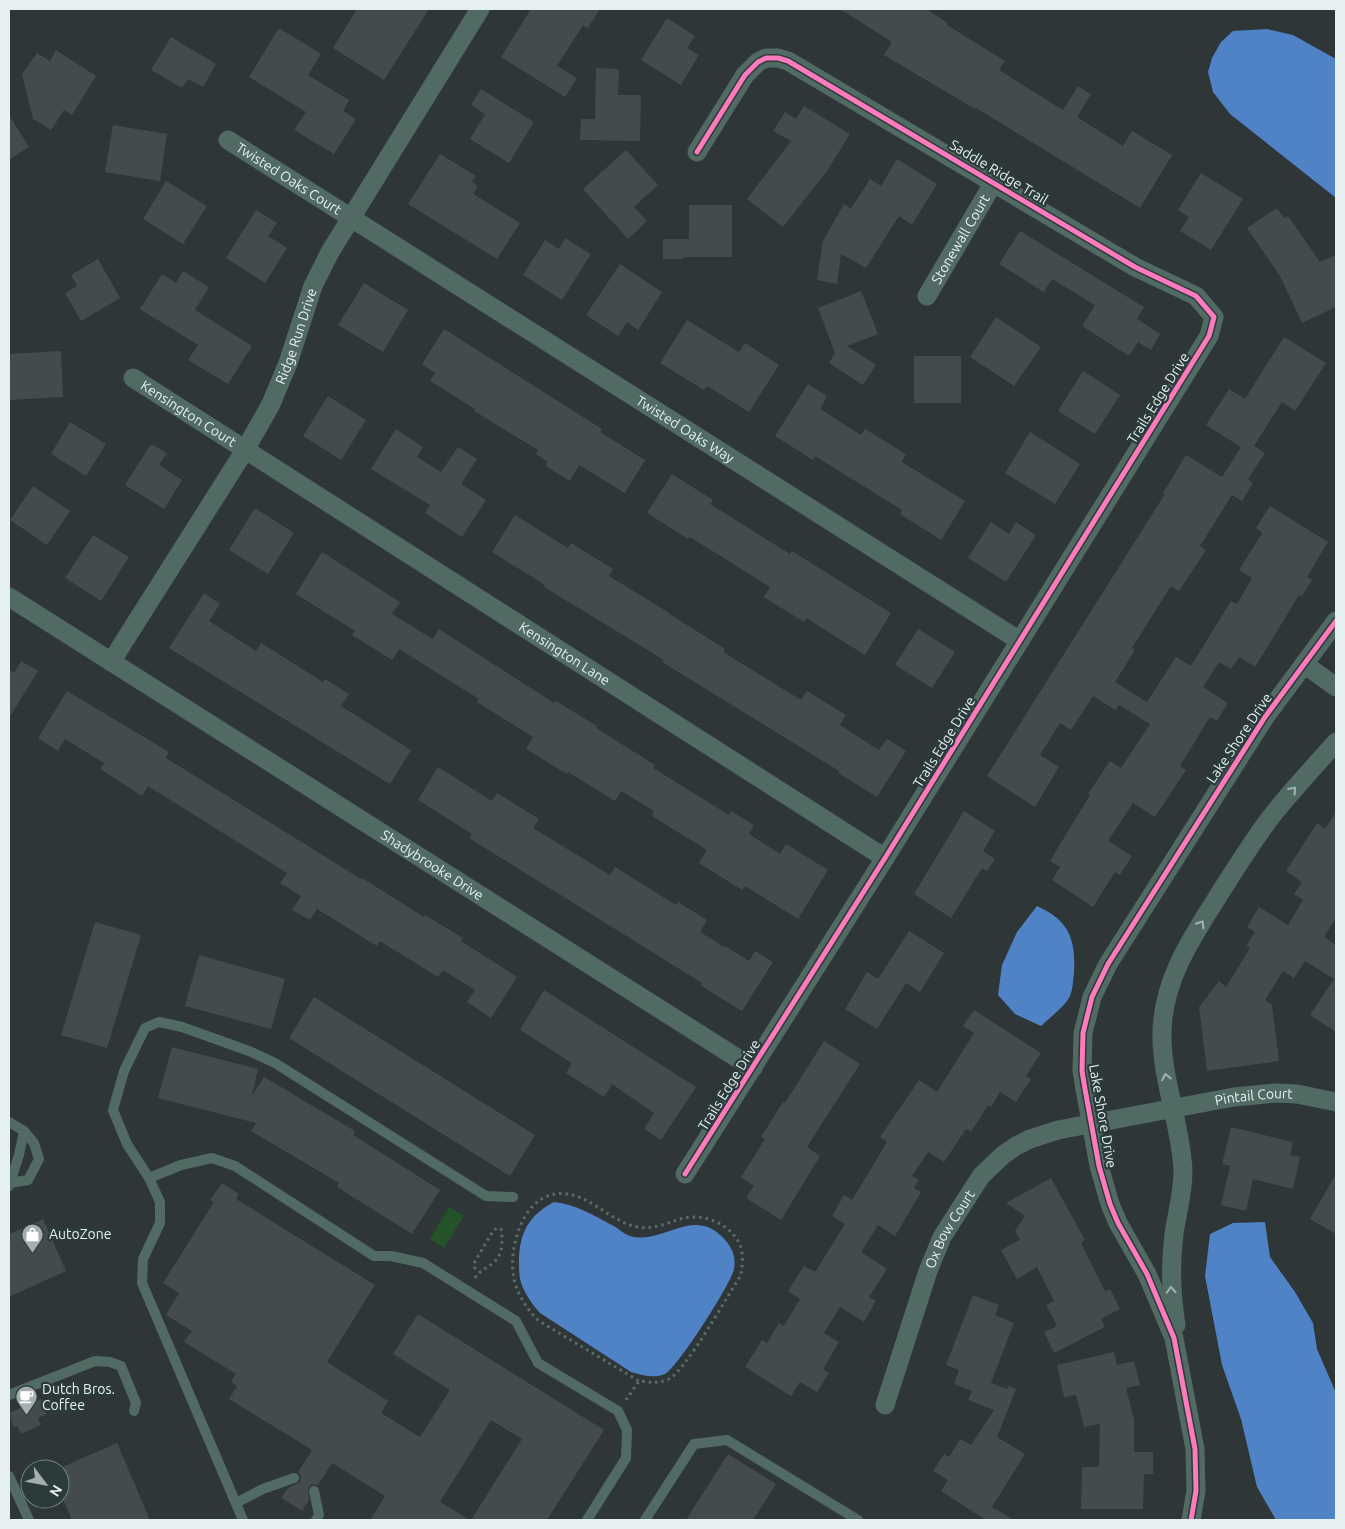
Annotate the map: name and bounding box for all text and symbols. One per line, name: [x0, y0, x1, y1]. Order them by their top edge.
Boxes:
street label: Saddle Ridge Trail: [947, 136, 1051, 208]
street label: Twisted Oaks Court: [233, 139, 345, 218]
street label: Stonewall Court: [928, 191, 993, 287]
street label: Ridge Run Drive: [272, 286, 320, 387]
street label: Trails Edge Drive: [1124, 350, 1192, 446]
street label: Kensington Court: [138, 377, 240, 450]
street label: Twisted Oaks Way: [633, 392, 737, 466]
street label: Kensington Lane: [516, 619, 613, 688]
street label: Lake Shore Drive: [1203, 690, 1275, 786]
street label: Trails Edge Drive: [910, 694, 978, 790]
one-way arrow: [1287, 787, 1296, 796]
street label: Shadybrooke Drive: [378, 827, 487, 903]
one-way arrow: [1194, 920, 1204, 929]
street label: Trails Edge Drive: [695, 1037, 763, 1133]
street label: Lake Shore Drive: [1086, 1063, 1120, 1169]
one-way arrow: [1162, 1073, 1172, 1082]
street label: Pintail Court: [1213, 1085, 1294, 1108]
street label: Ox Bow Court: [922, 1186, 978, 1271]
shop icon: AutoZone: [21, 1222, 45, 1253]
place label: AutoZone: [49, 1226, 111, 1242]
one-way arrow: [1166, 1286, 1177, 1294]
place label: Dutch Bros. Coffee: [42, 1381, 115, 1413]
cafe icon: Dutch Bros. Coffee: [14, 1385, 38, 1416]
north arrow: [20, 1459, 70, 1509]
text: N: [46, 1482, 66, 1500]

